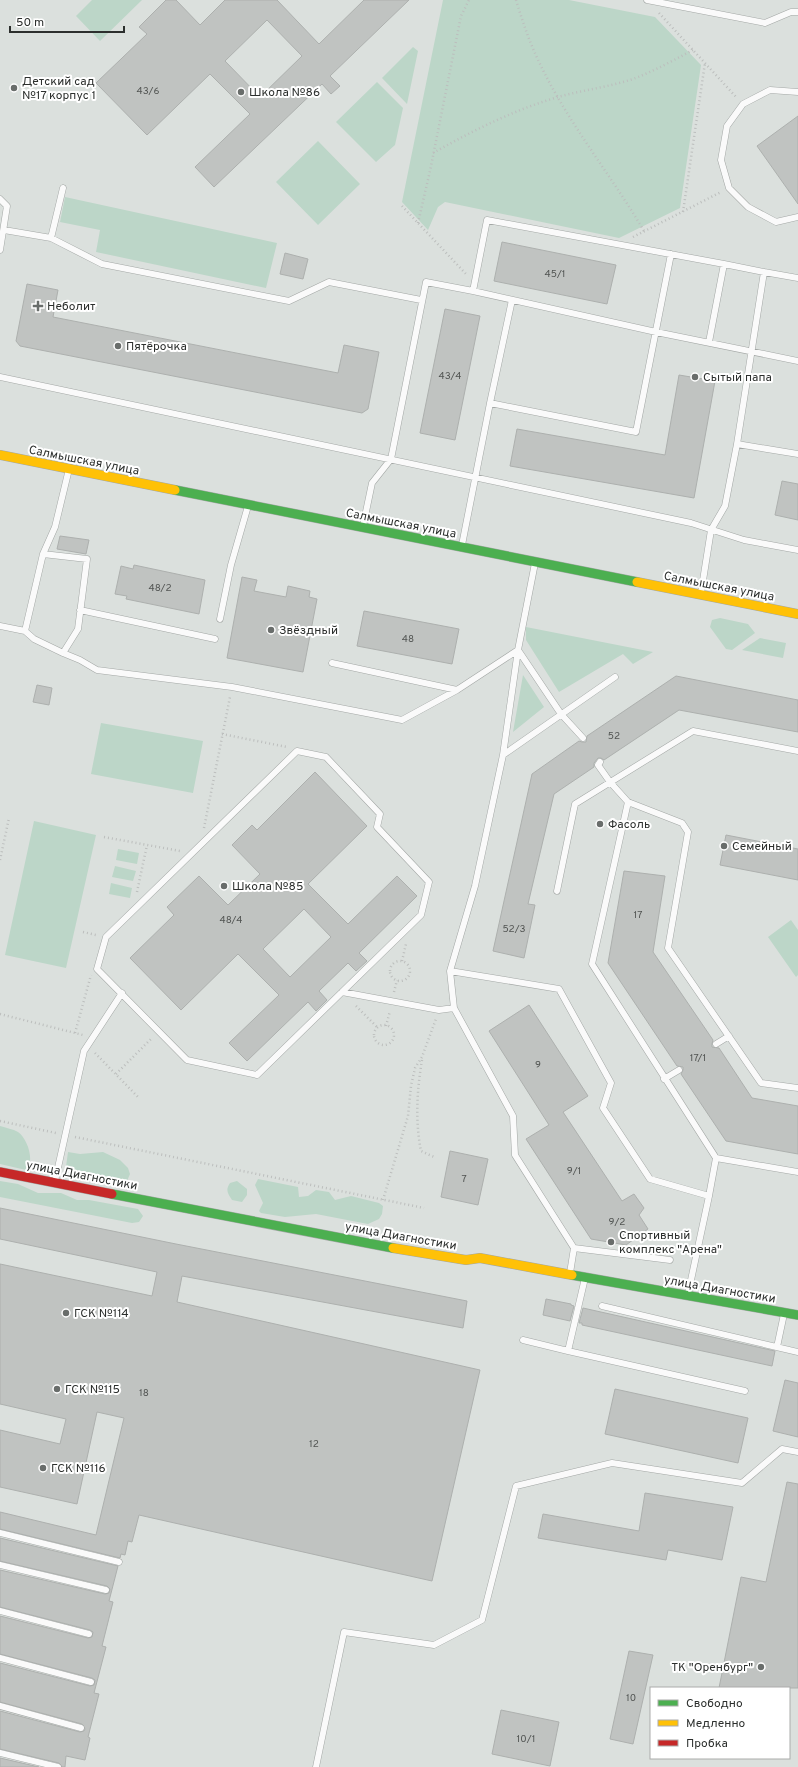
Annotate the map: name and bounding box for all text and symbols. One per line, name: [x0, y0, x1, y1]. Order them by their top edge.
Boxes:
scale bar: [10, 8, 124, 34]
text: 50 m: [16, 15, 44, 31]
place label: Детский сад №17 корпус 1: [22, 74, 96, 104]
marker: Детский сад №17 корпус 1: [9, 83, 19, 93]
house number: 43/6: [137, 85, 159, 98]
place label: Школа №86: [249, 85, 320, 101]
marker: Школа №86: [236, 87, 246, 97]
house number: 45/1: [544, 268, 566, 281]
place label: Неболит: [47, 299, 96, 315]
marker: Неболит: [32, 300, 44, 312]
place label: Пятёрочка: [126, 339, 187, 355]
marker: Пятёрочка: [113, 341, 123, 351]
house number: 43/4: [438, 370, 462, 383]
place label: Сытый папа: [703, 370, 772, 386]
marker: Сытый папа: [690, 372, 700, 382]
street label: Салмышская улица: [27, 442, 140, 480]
street label: Салмышская улица: [344, 505, 457, 543]
street label: Салмышская улица: [662, 568, 775, 606]
house number: 48/2: [148, 582, 172, 595]
place label: Звёздный: [279, 623, 338, 639]
marker: Звёздный: [266, 625, 276, 635]
house number: 48: [402, 633, 414, 646]
house number: 52: [608, 730, 620, 743]
place label: Фасоль: [608, 817, 650, 833]
marker: Фасоль: [595, 819, 605, 829]
place label: Семейный: [732, 839, 792, 855]
marker: Семейный: [719, 841, 729, 851]
place label: Школа №85: [232, 879, 303, 895]
marker: Школа №85: [219, 881, 229, 891]
house number: 17: [634, 909, 642, 922]
house number: 48/4: [219, 914, 243, 927]
house number: 52/3: [502, 923, 526, 936]
house number: 17/1: [690, 1052, 706, 1065]
house number: 9: [535, 1059, 541, 1072]
street label: улица Диагностики: [25, 1157, 139, 1195]
house number: 9/1: [567, 1165, 581, 1178]
house number: 7: [461, 1173, 467, 1186]
house number: 9/2: [609, 1216, 626, 1229]
street label: улица Диагностики: [344, 1219, 458, 1255]
place label: Спортивный комплекс "Арена": [619, 1228, 722, 1258]
marker: Спортивный комплекс "Арена": [606, 1237, 616, 1247]
street label: улица Диагностики: [663, 1272, 777, 1308]
place label: ГСК №114: [74, 1306, 129, 1322]
marker: ГСК №114: [61, 1308, 71, 1318]
place label: ГСК №115: [65, 1382, 120, 1398]
marker: ГСК №115: [52, 1384, 62, 1394]
house number: 18: [139, 1387, 149, 1400]
house number: 12: [309, 1438, 319, 1451]
place label: ГСК №116: [51, 1461, 106, 1477]
marker: ГСК №116: [38, 1463, 48, 1473]
place label: ТК "Оренбург": [671, 1660, 753, 1676]
marker: ТК "Оренбург": [756, 1662, 766, 1672]
legend: [650, 1687, 790, 1759]
house number: 10: [626, 1692, 636, 1705]
text: Свободно: [686, 1696, 743, 1712]
text: Медленно: [686, 1716, 746, 1732]
house number: 10/1: [517, 1733, 535, 1746]
text: Пробка: [686, 1736, 728, 1752]

